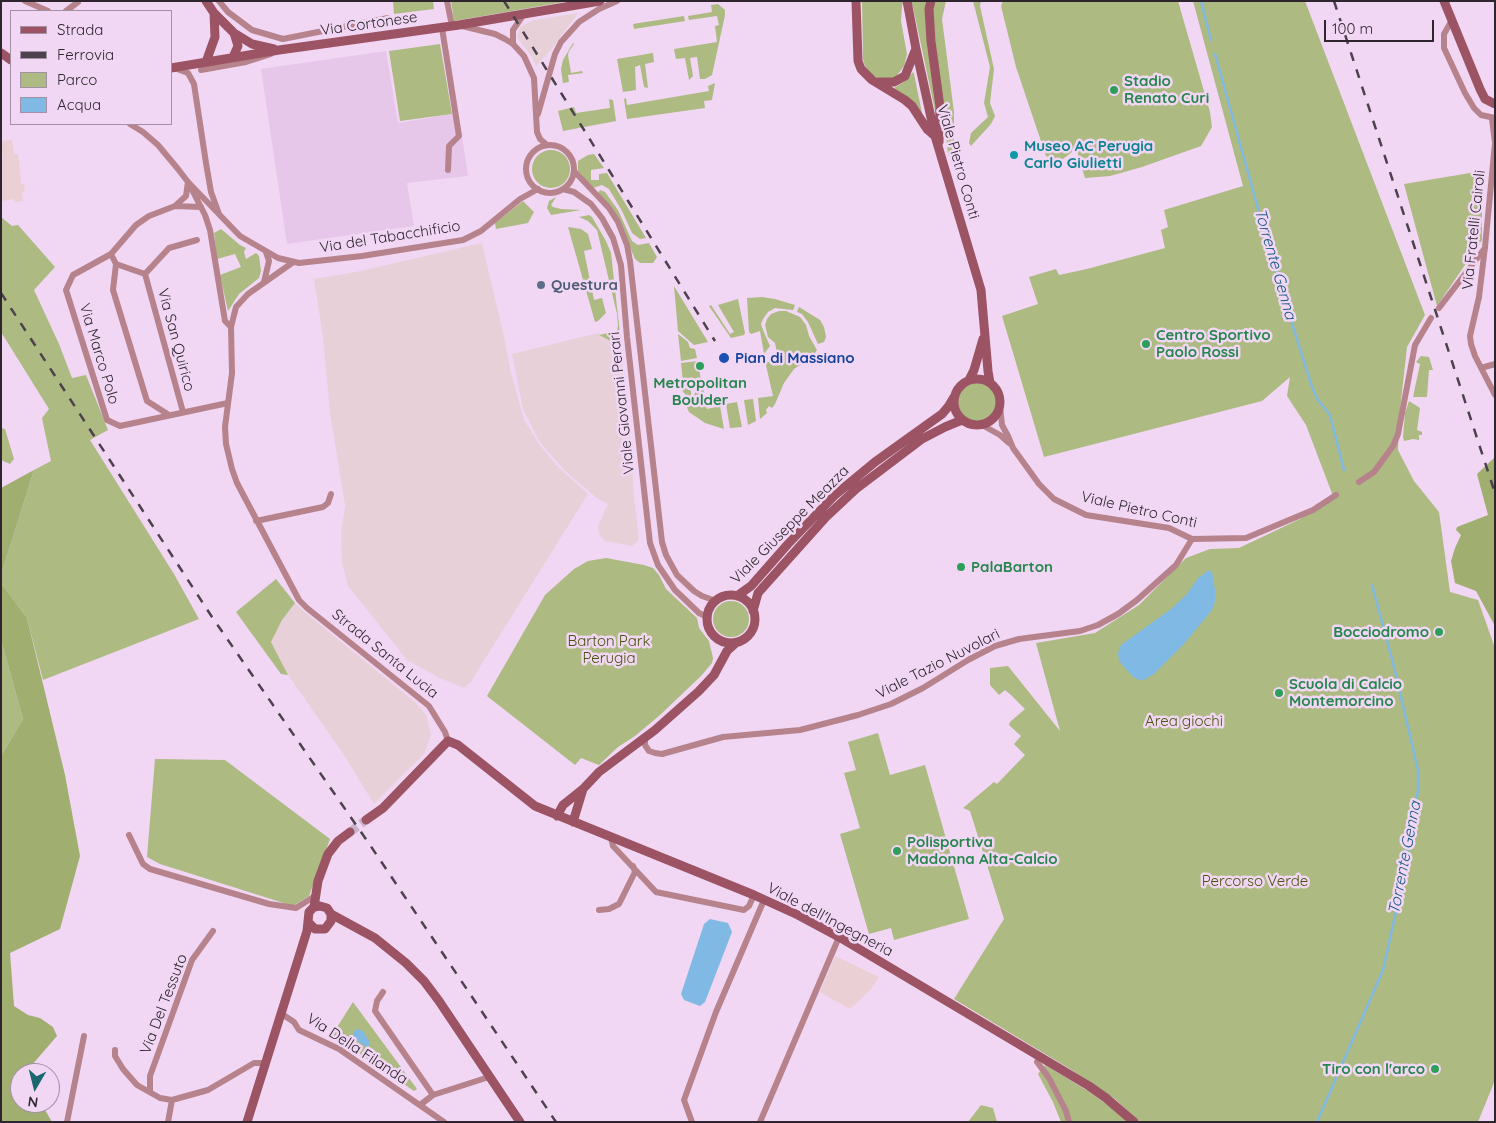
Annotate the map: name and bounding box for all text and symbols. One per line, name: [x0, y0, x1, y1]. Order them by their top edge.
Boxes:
street label: Via Cortonese: [319, 8, 419, 40]
legend: [10, 10, 172, 125]
scale bar: [1326, 10, 1436, 42]
text: 100 m: [1332, 19, 1373, 38]
text: Strada: [57, 20, 103, 39]
text: Ferrovia: [57, 45, 114, 64]
text: Parco: [57, 70, 97, 89]
place label: Stadio Renato Curi: [1124, 72, 1209, 107]
marker: Stadio Renato Curi: [1108, 84, 1120, 96]
text: Acqua: [57, 95, 101, 114]
street label: Viale Pietro Conti: [933, 103, 983, 221]
place label: Museo AC Perugia Carlo Giulietti: [1024, 137, 1153, 172]
marker: Museo AC Perugia Carlo Giulietti: [1008, 149, 1020, 161]
street label: Via Fratelli Cairoli: [1459, 169, 1489, 291]
water label: Torrente Genna: [1250, 206, 1300, 322]
street label: Via del Tabacchificio: [318, 217, 462, 257]
place label: Questura: [551, 276, 618, 294]
marker: Questura: [535, 279, 547, 291]
street label: Via San Quirico: [154, 287, 198, 393]
street label: Via Marco Polo: [75, 301, 123, 407]
place label: Centro Sportivo Paolo Rossi: [1156, 326, 1271, 361]
street label: Viale Giovanni Perari: [606, 331, 638, 475]
marker: Centro Sportivo Paolo Rossi: [1140, 338, 1152, 350]
place label: Pian di Massiano: [735, 349, 855, 367]
marker: Pian di Massiano: [717, 351, 731, 365]
marker: Metropolitan Boulder: [694, 360, 706, 372]
place label: Metropolitan Boulder: [653, 374, 747, 409]
street label: Viale Giuseppe Meazza: [727, 462, 853, 588]
street label: Viale Pietro Conti: [1079, 488, 1199, 532]
place label: PalaBarton: [971, 558, 1053, 576]
marker: PalaBarton: [955, 561, 967, 573]
street label: Strada Santa Lucia: [328, 606, 442, 702]
place label: Bocciodromo: [1333, 623, 1429, 641]
street label: Viale Tazio Nuvolari: [873, 625, 1003, 703]
marker: Bocciodromo: [1433, 626, 1445, 638]
park label: Barton Park Perugia: [567, 632, 651, 667]
place label: Scuola di Calcio Montemorcino: [1289, 675, 1402, 710]
marker: Scuola di Calcio Montemorcino: [1273, 687, 1285, 699]
park label: Area giochi: [1145, 712, 1223, 730]
water label: Torrente Genna: [1385, 800, 1425, 916]
place label: Polisportiva Madonna Alta-Calcio: [907, 833, 1057, 868]
marker: Polisportiva Madonna Alta-Calcio: [891, 845, 903, 857]
park label: Percorso Verde: [1202, 872, 1308, 890]
street label: Viale dell'Ingegneria: [764, 879, 896, 961]
street label: Via Del Tessuto: [137, 951, 191, 1057]
street label: Via Della Filanda: [303, 1010, 411, 1088]
place label: Tiro con l'arco: [1322, 1060, 1425, 1078]
north arrow: [10, 1063, 60, 1113]
marker: Tiro con l'arco: [1429, 1063, 1441, 1075]
text: N: [27, 1092, 39, 1111]

